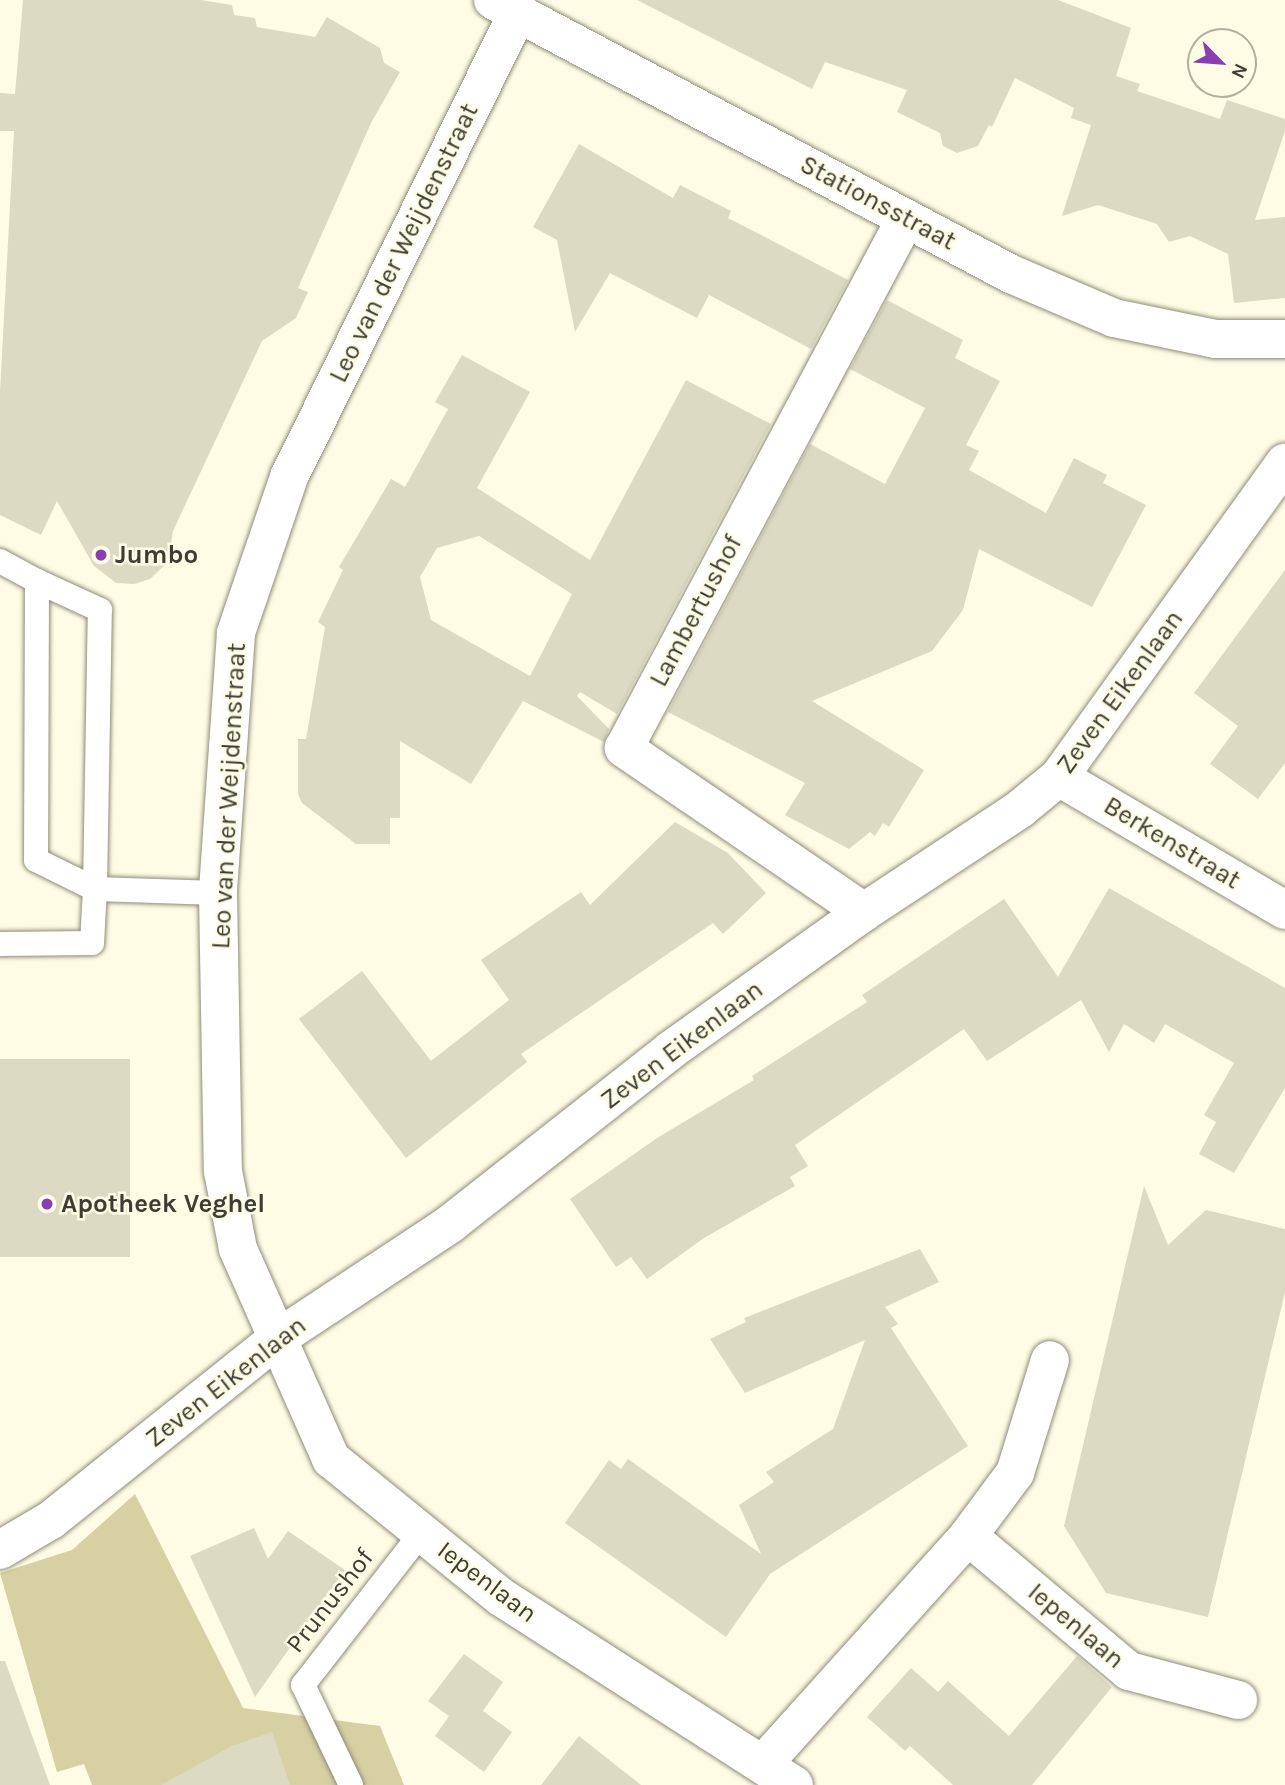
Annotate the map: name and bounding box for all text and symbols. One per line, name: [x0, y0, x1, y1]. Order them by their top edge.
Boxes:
north arrow: [1187, 28, 1257, 98]
text: N: [1226, 60, 1252, 82]
street label: Leo van der Weijdenstraat: [323, 98, 485, 388]
street label: Stationsstraat: [795, 149, 961, 257]
street label: Lambertushof: [643, 530, 749, 692]
place label: Jumbo: [115, 539, 198, 571]
marker: Jumbo: [93, 547, 109, 563]
street label: Zeven Eikenlaan: [1050, 604, 1190, 780]
street label: Leo van der Weijdenstraat: [205, 642, 253, 950]
street label: Berkenstraat: [1098, 790, 1246, 896]
street label: Zeven Eikenlaan: [595, 974, 769, 1116]
place label: Apotheek Veghel: [61, 1188, 265, 1220]
marker: Apotheek Veghel: [39, 1196, 55, 1212]
street label: Zeven Eikenlaan: [140, 1310, 312, 1454]
street label: Iepenlaan: [431, 1534, 543, 1630]
street label: Prunushof: [280, 1543, 380, 1659]
street label: Iepenlaan: [1021, 1577, 1131, 1675]

